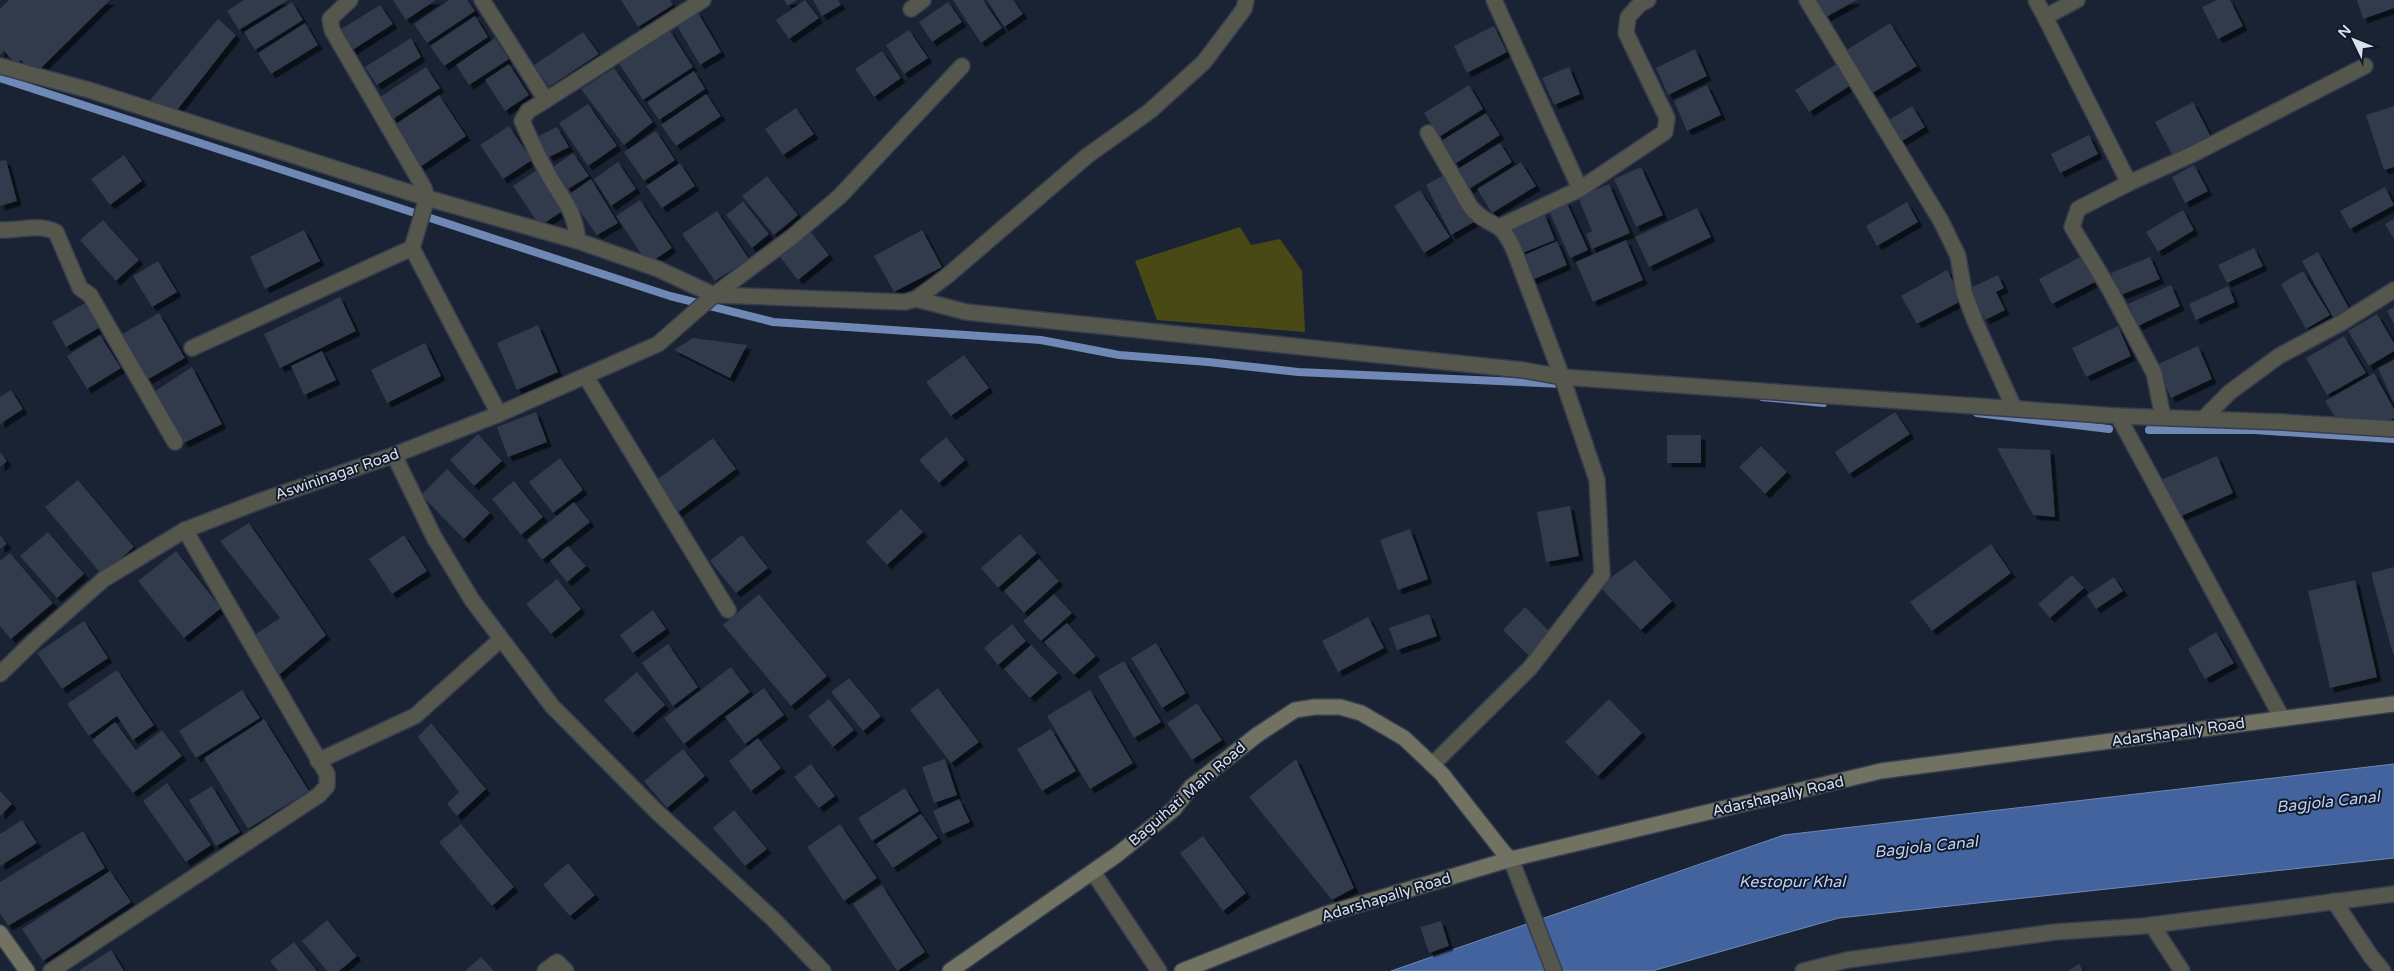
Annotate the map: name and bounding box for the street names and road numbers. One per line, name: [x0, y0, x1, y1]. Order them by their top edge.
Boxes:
street label: Aswininagar Road: [273, 444, 401, 504]
street label: Adarshapally Road: [2110, 714, 2246, 750]
street label: Baguihati Main Road: [1125, 738, 1249, 850]
street label: Adarshapally Road: [1710, 772, 1846, 820]
street label: Adarshapally Road: [1319, 869, 1453, 925]

